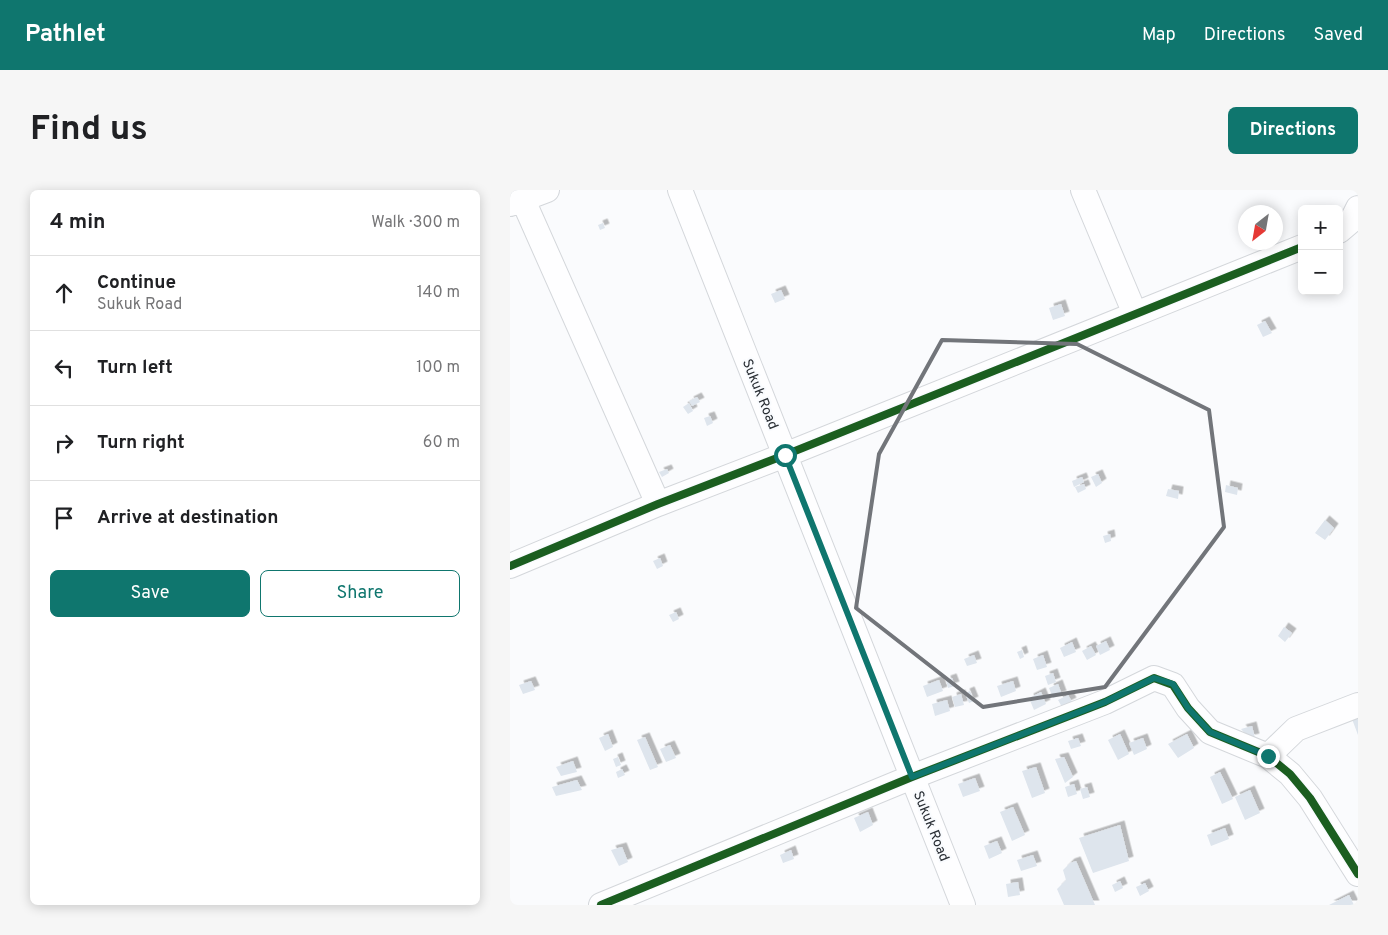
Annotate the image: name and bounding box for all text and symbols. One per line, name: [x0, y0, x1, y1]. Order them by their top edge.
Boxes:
text: Pathlet: [25, 20, 106, 50]
text: Map: [1142, 24, 1176, 47]
text: Directions: [1204, 24, 1286, 47]
text: Saved: [1314, 24, 1363, 47]
button: Directions: [1228, 107, 1358, 154]
text: Find us: [30, 108, 148, 152]
north arrow: [1238, 205, 1283, 250]
map controls: [1298, 205, 1343, 295]
button: +: [1298, 205, 1343, 250]
text: 4 min: [50, 209, 106, 236]
text: Walk · 300 m: [371, 213, 460, 233]
button: −: [1298, 250, 1343, 295]
text: Continue: [97, 271, 176, 295]
icon: ahead: [50, 279, 78, 307]
text: 140 m: [417, 283, 460, 303]
text: Sukuk Road: [97, 295, 182, 315]
icon: left: [50, 354, 78, 382]
text: Turn left: [97, 356, 173, 380]
street label: Sukuk Road: [738, 357, 781, 432]
text: 100 m: [416, 358, 460, 378]
icon: right: [50, 429, 78, 457]
text: Turn right: [97, 431, 185, 455]
text: 60 m: [423, 433, 460, 453]
route start: [774, 444, 797, 467]
icon: arrive: [50, 504, 78, 532]
text: Arrive at destination: [97, 506, 278, 530]
button: Save: [50, 570, 250, 617]
button: Share: [260, 570, 460, 617]
route end: [1257, 745, 1280, 768]
street label: Sukuk Road: [909, 789, 952, 864]

